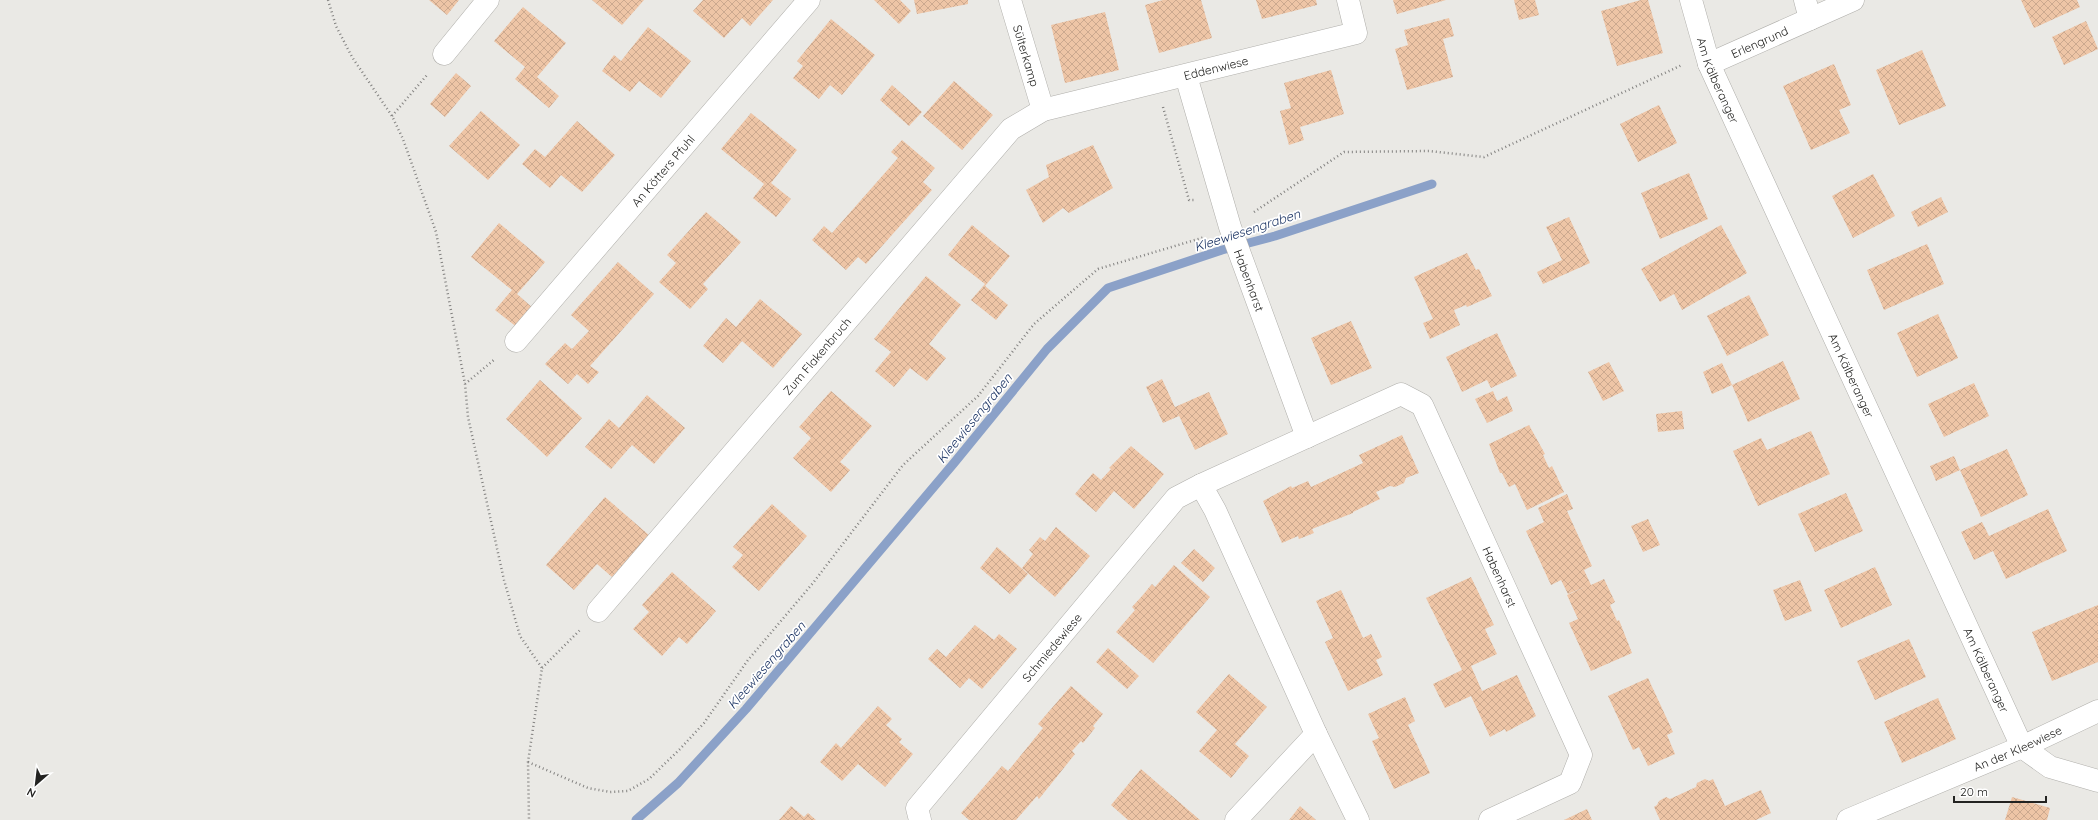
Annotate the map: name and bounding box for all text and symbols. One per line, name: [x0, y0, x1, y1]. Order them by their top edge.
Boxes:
street label: Erlengrund: [1728, 22, 1790, 61]
street label: Sülterkamp: [1010, 23, 1043, 88]
street label: Am Kälberanger: [1694, 36, 1743, 126]
street label: Eddenwiese: [1182, 52, 1250, 83]
street label: An Kötters Pfuhl: [628, 131, 698, 209]
water label: Kleewiesengraben: [1192, 205, 1303, 255]
street label: Habenharst: [1231, 247, 1268, 314]
street label: Zum Flakenbruch: [779, 314, 854, 398]
street label: Am Kälberanger: [1826, 331, 1878, 420]
water label: Kleewiesengraben: [933, 370, 1015, 466]
street label: Habenharst: [1480, 544, 1520, 609]
street label: Schmiedewiese: [1018, 610, 1085, 685]
water label: Kleewiesengraben: [724, 618, 809, 712]
street label: Am Kälberanger: [1961, 625, 2013, 715]
street label: An der Kleewiese: [1971, 722, 2064, 774]
north arrow: [16, 764, 56, 804]
scale bar: [1954, 778, 2046, 804]
text: 20 m: [1960, 784, 1988, 799]
text: N: [24, 785, 38, 801]

